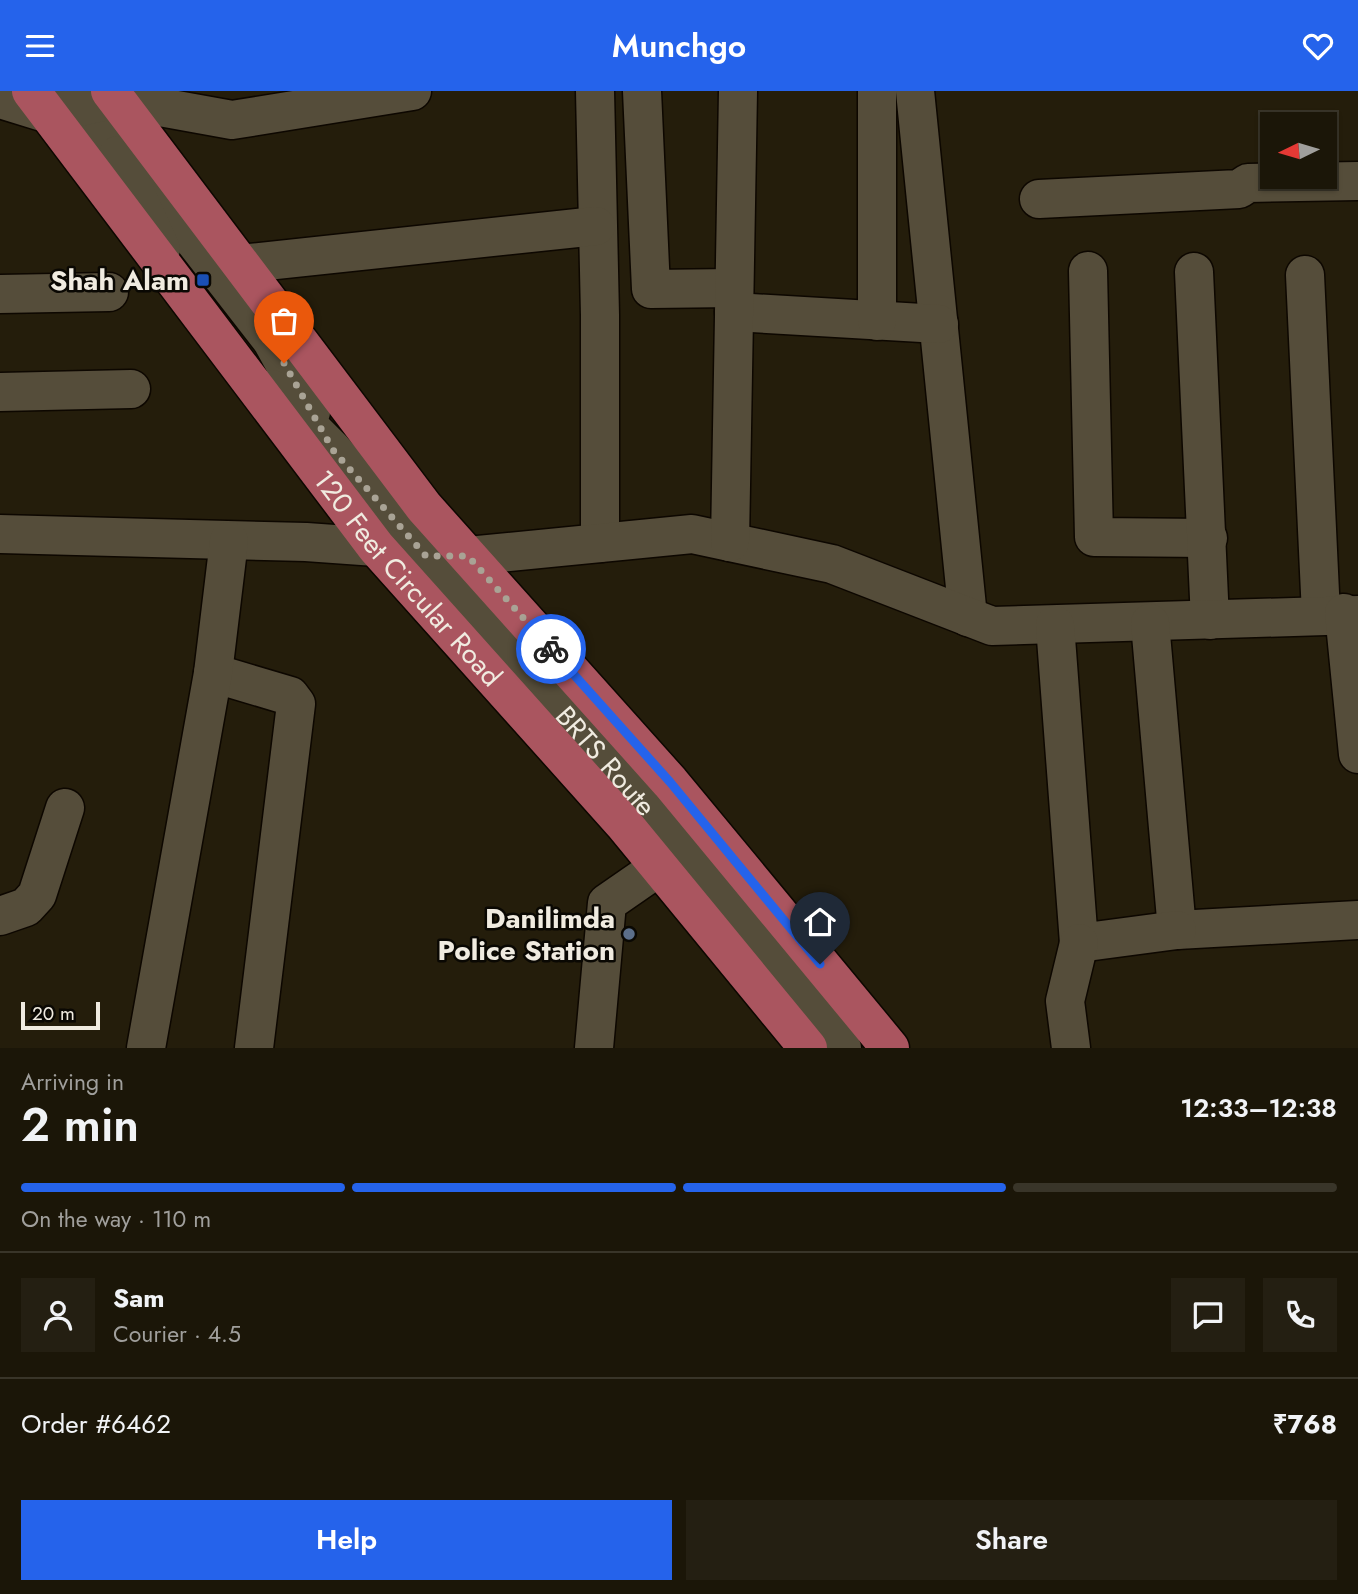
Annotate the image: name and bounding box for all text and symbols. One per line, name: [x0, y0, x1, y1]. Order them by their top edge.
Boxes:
text: Munchgo: [612, 23, 746, 69]
icon: menu: [21, 27, 59, 65]
icon: heart: [1299, 27, 1337, 65]
north arrow: [1260, 112, 1337, 189]
map controls: [1260, 112, 1337, 189]
place label: Shah Alam: [50, 260, 189, 301]
marker: Shah Alam: [195, 272, 211, 288]
pin: [254, 291, 314, 363]
icon: bag: [265, 302, 303, 340]
street label: 120 Feet Circular Road: [304, 461, 511, 696]
courier: [516, 614, 586, 684]
icon: bike: [532, 630, 570, 668]
street label: BRTS Route: [546, 697, 666, 825]
pin: [790, 892, 850, 964]
place label: Danilimda Police Station: [438, 898, 615, 971]
icon: home: [801, 903, 839, 941]
marker: Danilimda Police Station: [621, 926, 637, 942]
scale bar: [21, 999, 100, 1031]
text: 20 m: [32, 1000, 75, 1027]
text: Arriving in: [21, 1065, 124, 1099]
text: 12:33–12:38: [1180, 1089, 1337, 1127]
text: 2 min: [21, 1092, 139, 1158]
text: On the way · 110 m: [21, 1202, 211, 1236]
button: person: [21, 1278, 95, 1352]
button: chat: [1171, 1278, 1245, 1352]
button: phone: [1263, 1278, 1337, 1352]
text: Sam: [113, 1279, 165, 1317]
text: Courier · 4.5: [113, 1317, 241, 1351]
text: Order #6462: [21, 1405, 171, 1443]
text: ₹768: [1273, 1405, 1337, 1443]
button: Help: [21, 1500, 672, 1580]
button: Share: [686, 1500, 1337, 1580]

